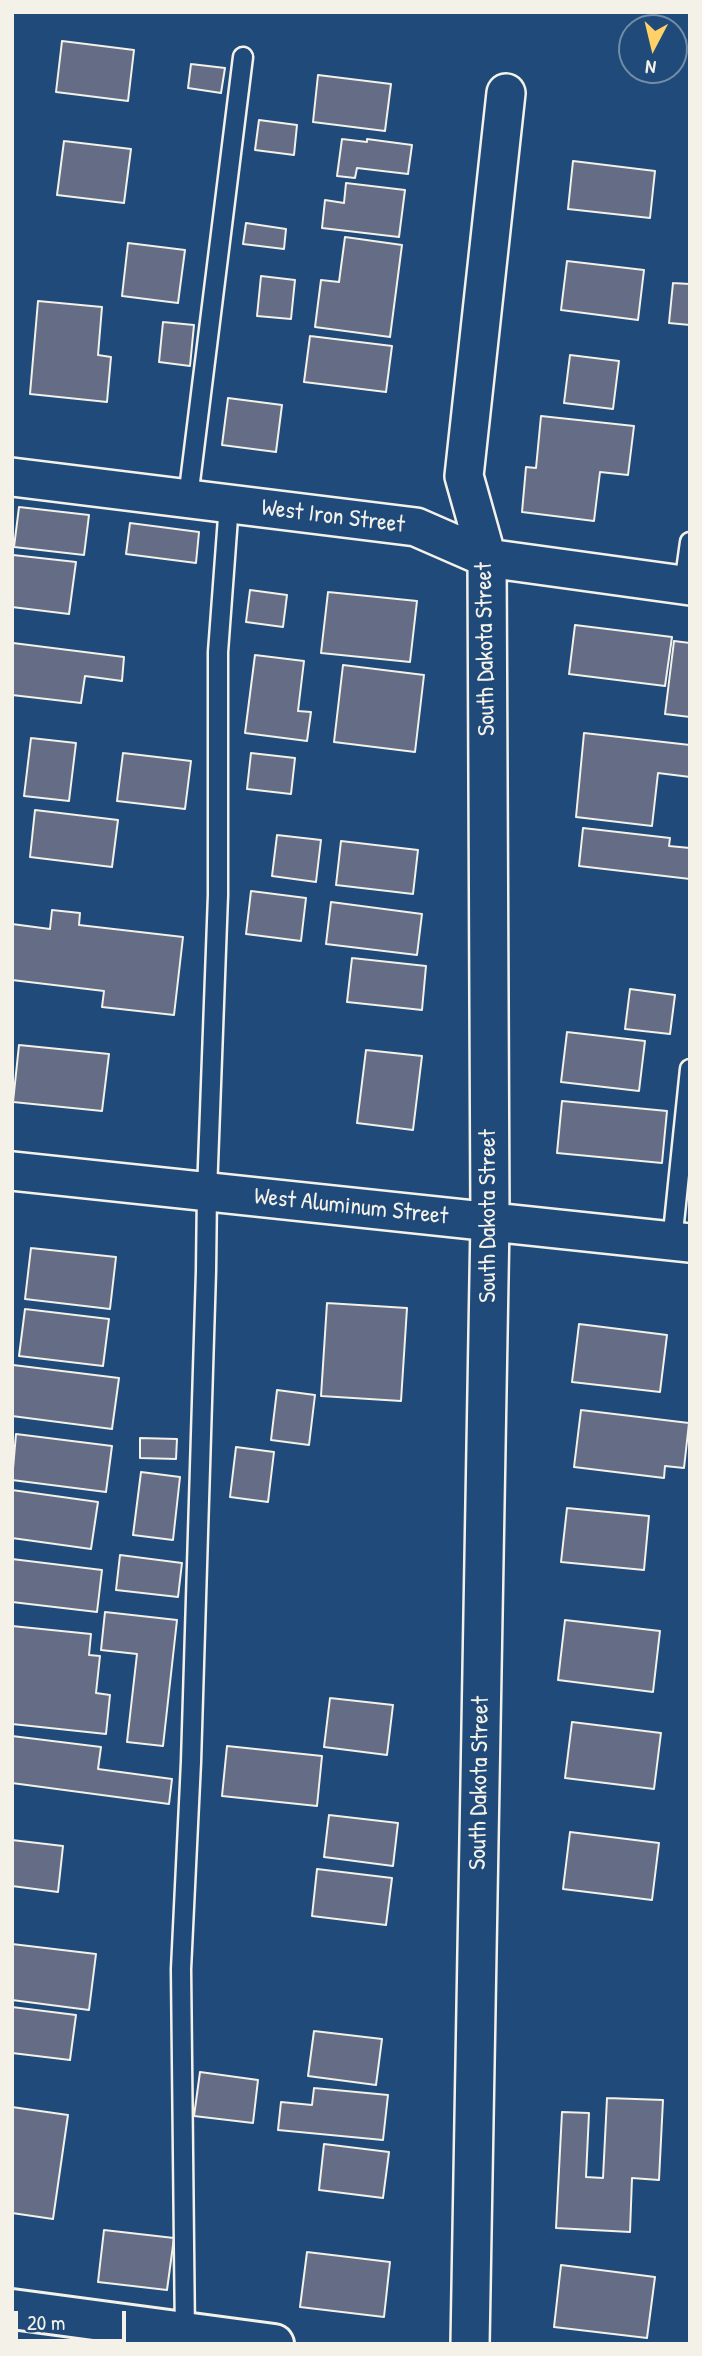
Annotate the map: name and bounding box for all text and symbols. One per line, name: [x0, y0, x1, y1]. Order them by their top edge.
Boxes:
north arrow: [618, 14, 688, 84]
text: N: [644, 54, 657, 81]
street label: West Iron Street: [260, 494, 406, 540]
street label: South Dakota Street: [470, 562, 502, 736]
street label: South Dakota Street: [475, 1129, 503, 1303]
street label: West Aluminum Street: [253, 1182, 449, 1232]
street label: South Dakota Street: [464, 1696, 496, 1870]
scale bar: [18, 2296, 130, 2340]
text: 20 m: [27, 2308, 65, 2337]

